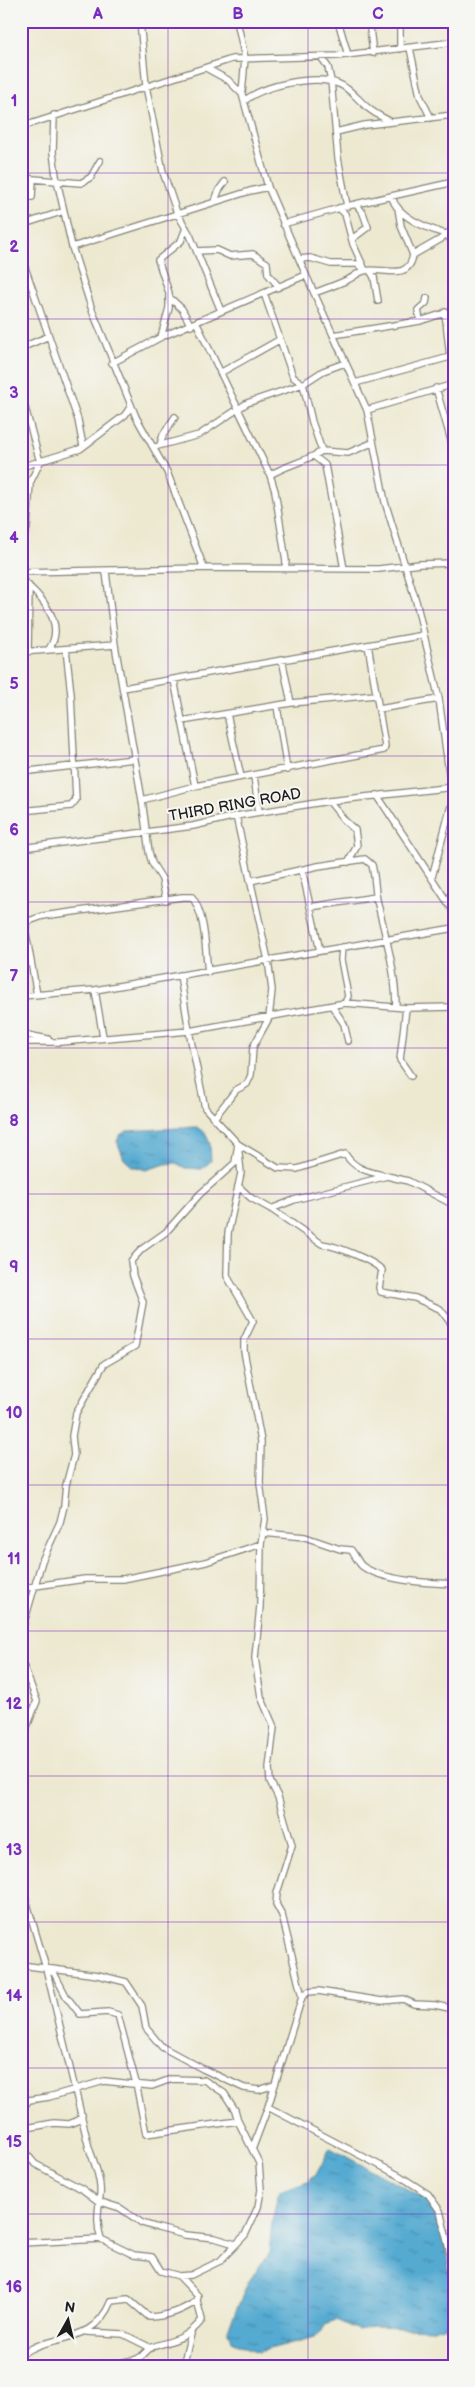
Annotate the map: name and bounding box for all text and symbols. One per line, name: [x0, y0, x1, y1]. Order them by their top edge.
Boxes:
text: A: [92, 5, 103, 24]
text: B: [232, 5, 244, 24]
text: C: [372, 5, 384, 24]
text: 1: [11, 92, 17, 111]
text: 2: [9, 238, 19, 257]
text: 3: [9, 384, 19, 403]
text: 4: [9, 529, 19, 548]
text: 5: [9, 675, 19, 694]
street label: THIRD RING ROAD: [167, 784, 303, 826]
text: 6: [9, 821, 19, 840]
text: 7: [10, 967, 19, 986]
text: 8: [9, 1112, 19, 1131]
text: 9: [9, 1258, 19, 1277]
text: 10: [6, 1404, 22, 1423]
text: 11: [7, 1550, 21, 1569]
text: 12: [6, 1695, 23, 1714]
text: 13: [6, 1841, 22, 1860]
text: 14: [6, 1987, 23, 2006]
text: 15: [6, 2133, 22, 2152]
text: 16: [6, 2278, 23, 2297]
north arrow: [42, 2294, 92, 2344]
text: N: [63, 2298, 76, 2317]

